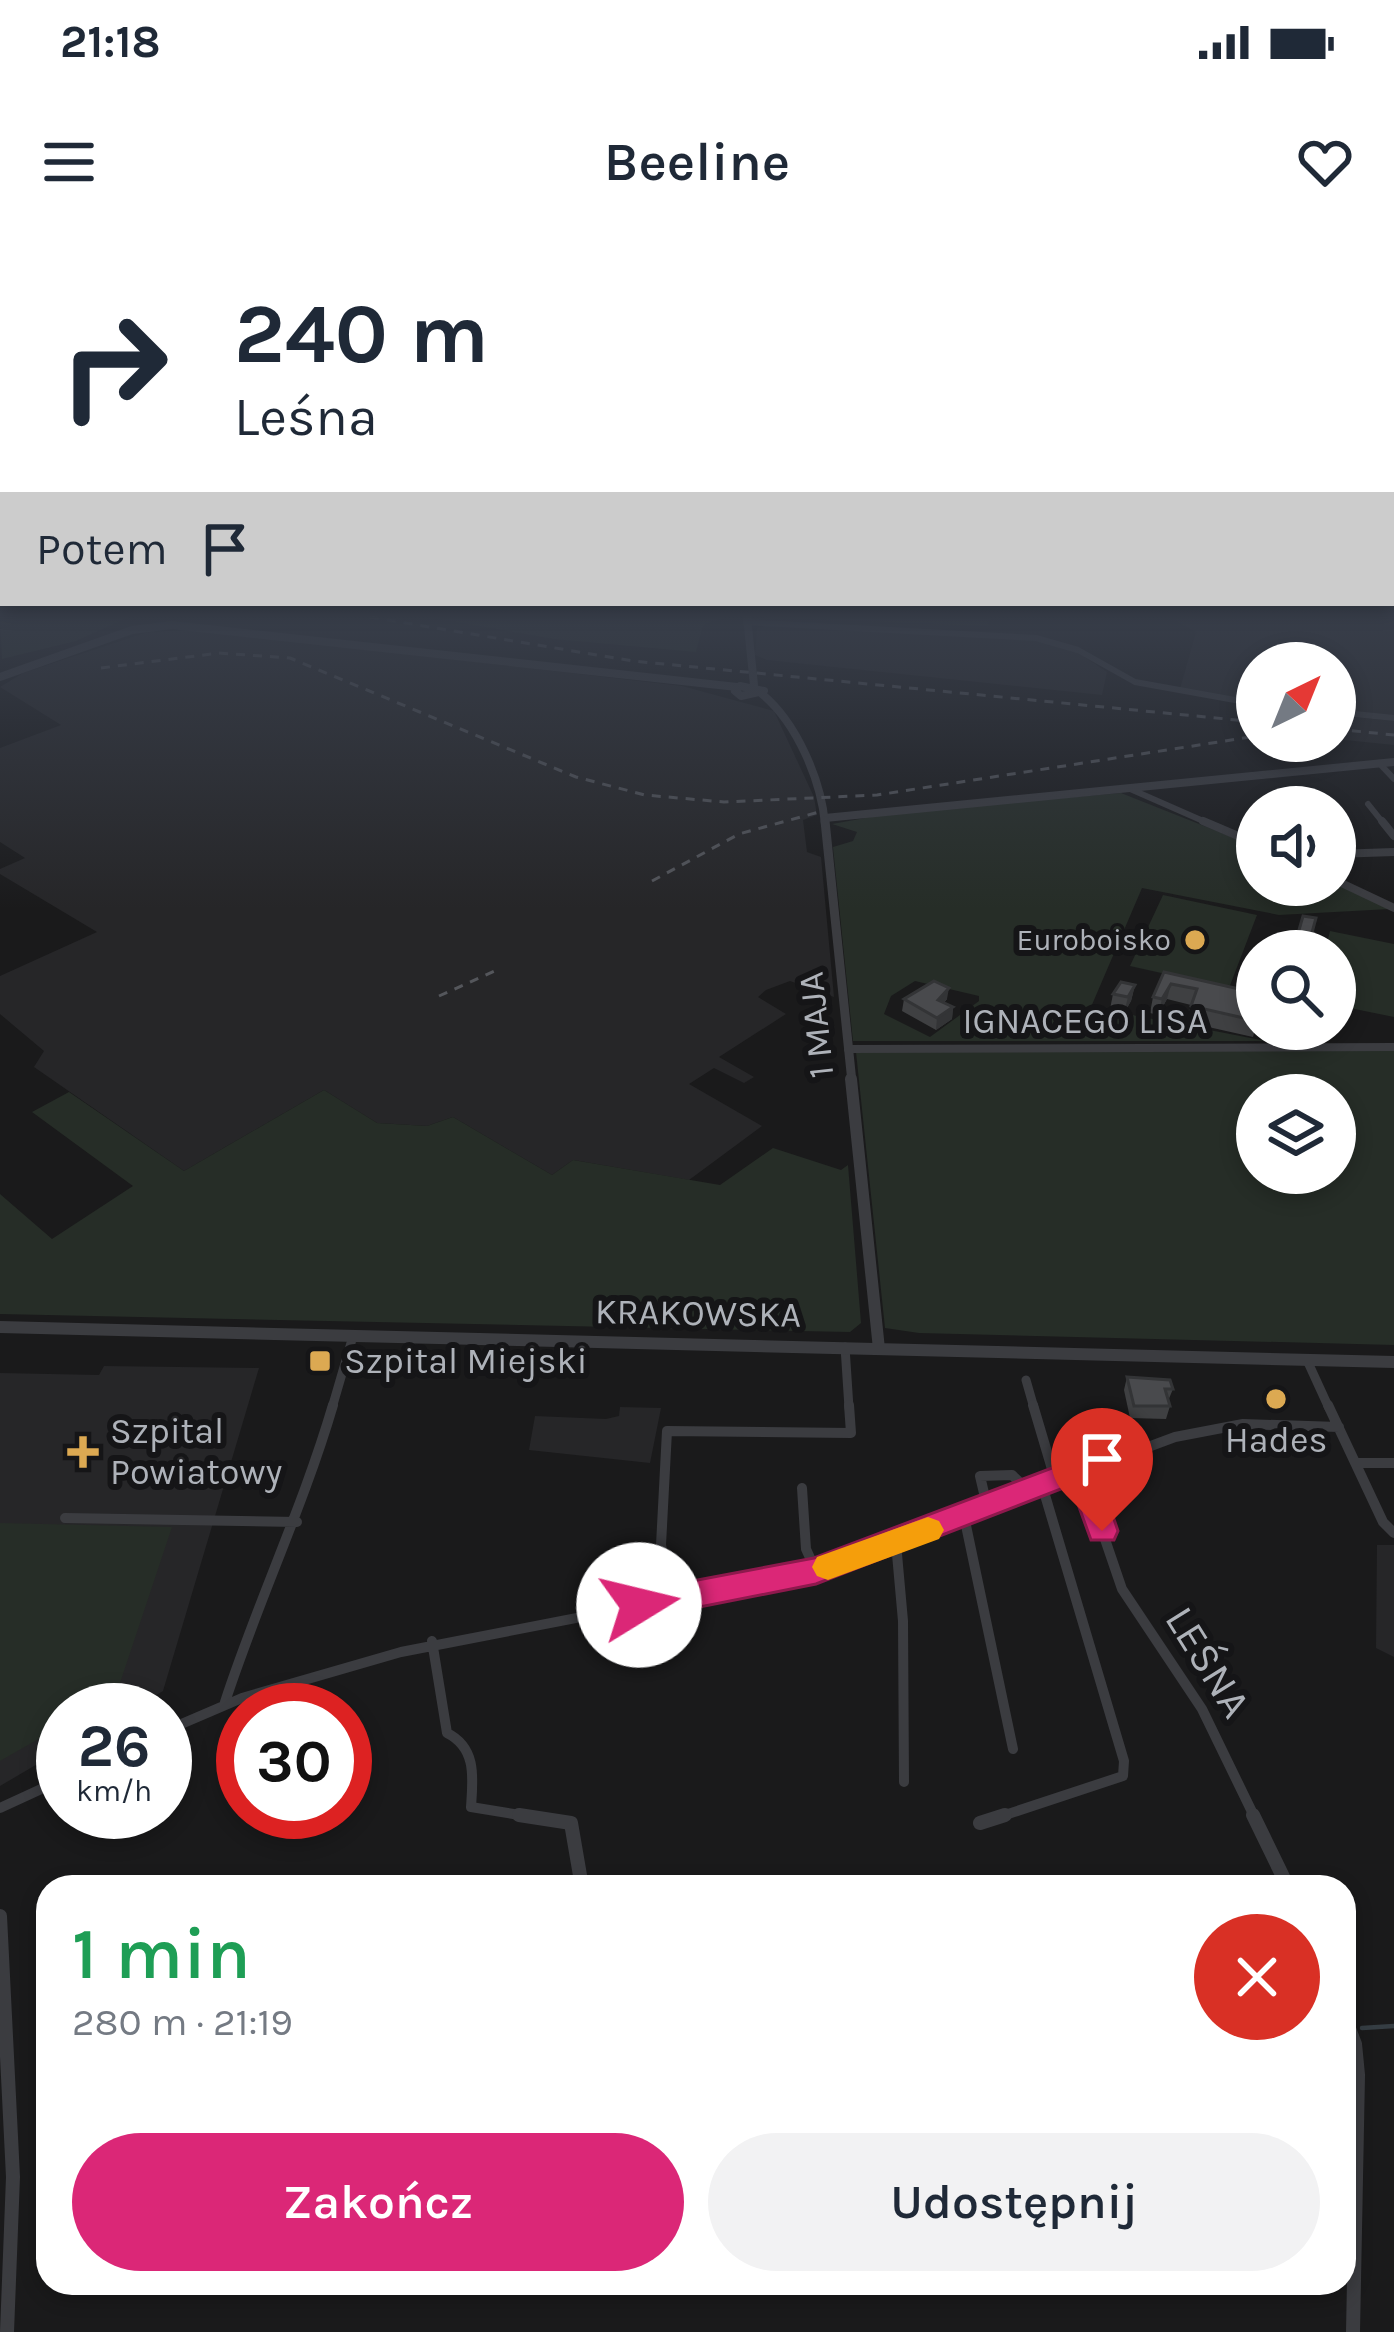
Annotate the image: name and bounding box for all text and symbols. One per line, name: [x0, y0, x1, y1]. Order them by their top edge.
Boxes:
text: 21:18: [60, 16, 161, 68]
icon: menu: [36, 129, 102, 195]
icon: heart: [1292, 129, 1358, 195]
text: Beeline: [604, 130, 790, 194]
text: 240 m: [234, 285, 489, 383]
icon: right: [36, 288, 192, 444]
text: Leśna: [234, 385, 378, 449]
icon: arrive: [192, 516, 258, 582]
text: Potem: [36, 523, 168, 575]
north arrow: [1236, 642, 1356, 762]
map controls: [1236, 642, 1356, 1194]
button: sound: [1236, 786, 1356, 906]
place label: Euroboisko: [1017, 922, 1171, 958]
marker: Euroboisko: [1182, 927, 1208, 953]
button: search: [1236, 930, 1356, 1050]
street label: 1 MAJA: [790, 970, 842, 1080]
street label: IGNACEGO LISA: [962, 1000, 1208, 1042]
button: layers: [1236, 1074, 1356, 1194]
street label: KRAKOWSKA: [595, 1290, 801, 1336]
place label: Szpital Miejski: [344, 1340, 588, 1382]
marker: Szpital Miejski: [307, 1348, 333, 1374]
marker: Hades: [1263, 1386, 1289, 1412]
pin: [1051, 1408, 1153, 1531]
place label: Szpital Powiatowy: [110, 1410, 283, 1493]
place label: Hades: [1225, 1419, 1327, 1461]
icon: arrive: [1069, 1426, 1135, 1492]
marker: Szpital Powiatowy: [67, 1436, 99, 1468]
position arrow: [576, 1542, 702, 1668]
street label: LEŚNA: [1155, 1597, 1261, 1727]
speed limit sign: 30: [216, 1683, 372, 1839]
text: 26: [78, 1711, 150, 1781]
text: km/h: [76, 1773, 152, 1809]
text: 1 min: [72, 1912, 251, 1996]
button: close: [1194, 1914, 1320, 2040]
text: 280 m · 21:19: [72, 1999, 293, 2045]
button: Zakończ: [72, 2133, 684, 2271]
button: Udostępnij: [708, 2133, 1320, 2271]

